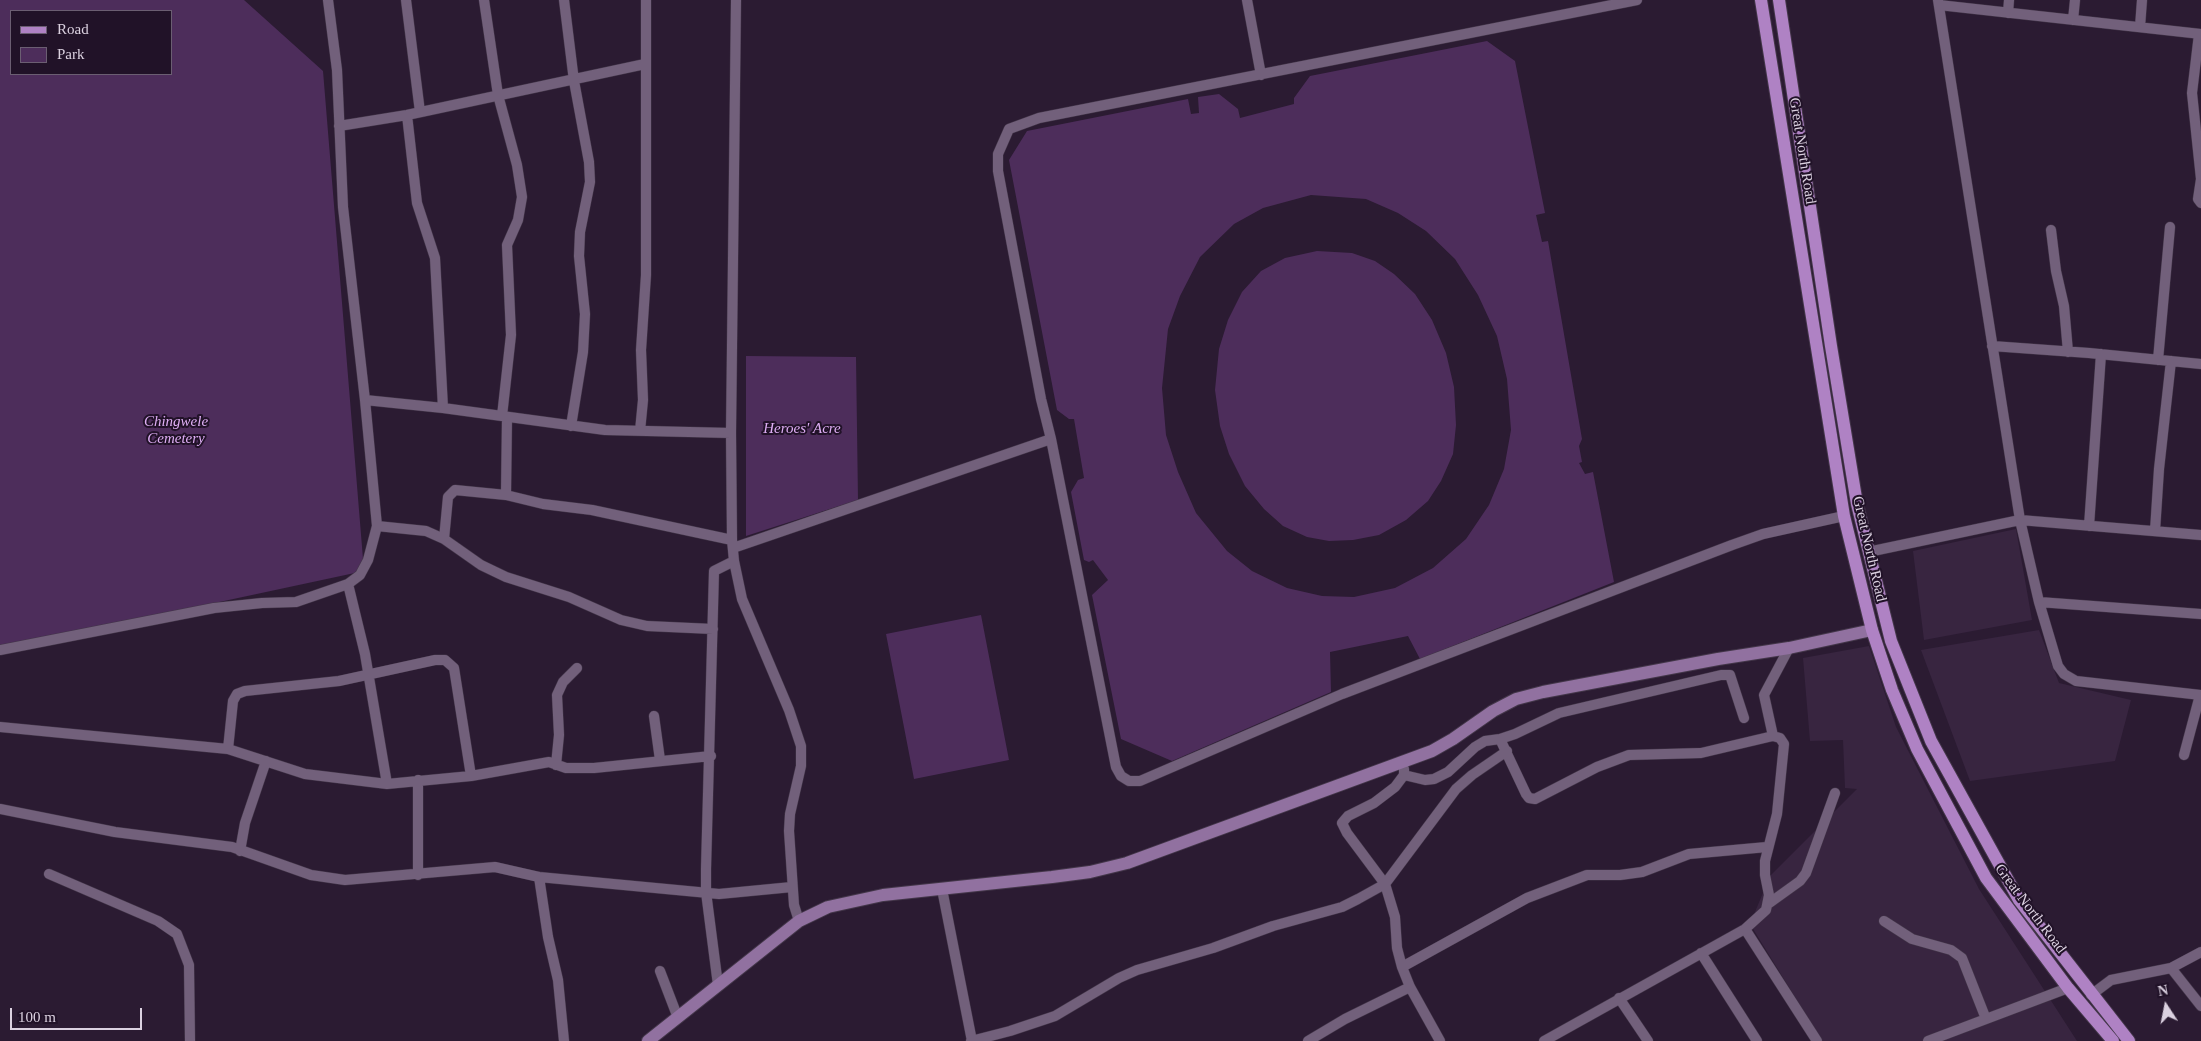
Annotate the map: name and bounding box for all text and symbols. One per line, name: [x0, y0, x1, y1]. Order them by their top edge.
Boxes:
legend: [10, 10, 172, 75]
text: Road: [57, 21, 89, 37]
text: Park: [57, 46, 85, 62]
street label: Great North Road: [1785, 97, 1819, 205]
park label: Chingwele Cemetery: [144, 413, 208, 448]
park label: Heroes' Acre: [763, 420, 841, 438]
street label: Great North Road: [1848, 495, 1890, 603]
street label: Great North Road: [1990, 861, 2070, 957]
north arrow: [2141, 981, 2191, 1031]
text: N: [2157, 982, 2169, 999]
scale bar: [12, 998, 145, 1030]
text: 100 m: [18, 1009, 56, 1025]

